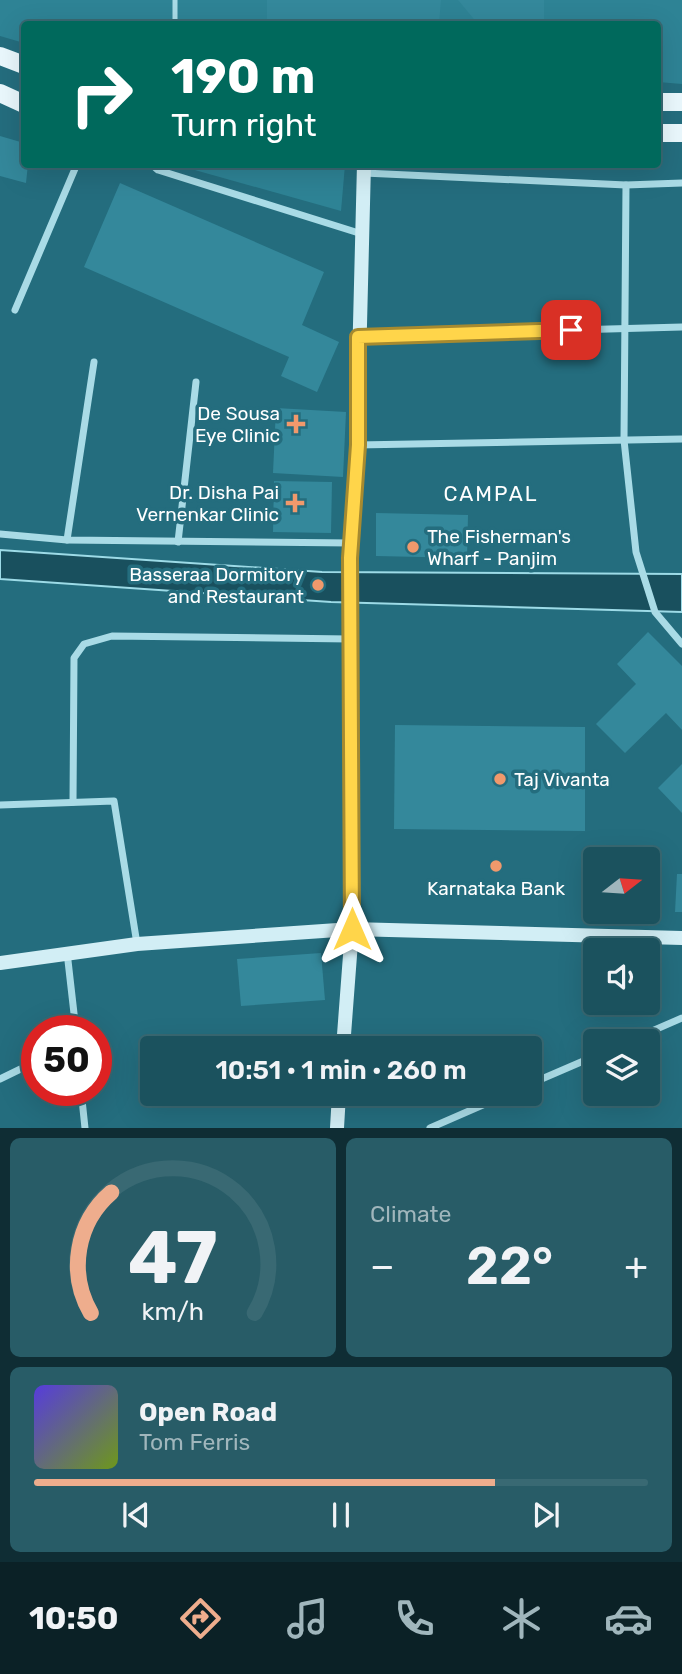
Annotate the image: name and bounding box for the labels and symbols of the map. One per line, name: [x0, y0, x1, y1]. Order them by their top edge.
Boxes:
pin: [541, 300, 601, 360]
place label: De Sousa Eye Clinic: [195, 402, 280, 447]
marker: De Sousa Eye Clinic: [286, 414, 306, 434]
place label: Dr. Disha Pai Vernenkar Clinic: [136, 481, 279, 526]
district label: CAMPAL: [443, 481, 539, 506]
marker: Dr. Disha Pai Vernenkar Clinic: [285, 493, 305, 513]
place label: The Fisherman's Wharf - Panjim: [427, 525, 571, 570]
marker: The Fisherman's Wharf - Panjim: [405, 539, 421, 555]
place label: Basseraa Dormitory and Restaurant: [129, 563, 305, 608]
marker: Basseraa Dormitory and Restaurant: [310, 577, 326, 593]
place label: Taj Vivanta: [514, 768, 610, 791]
marker: Taj Vivanta: [492, 771, 508, 787]
north arrow: [583, 847, 660, 924]
marker: Karnataka Bank: [488, 858, 504, 874]
place label: Karnataka Bank: [427, 877, 565, 900]
position arrow: [315, 892, 389, 966]
speed limit sign: 50: [21, 1015, 112, 1106]

